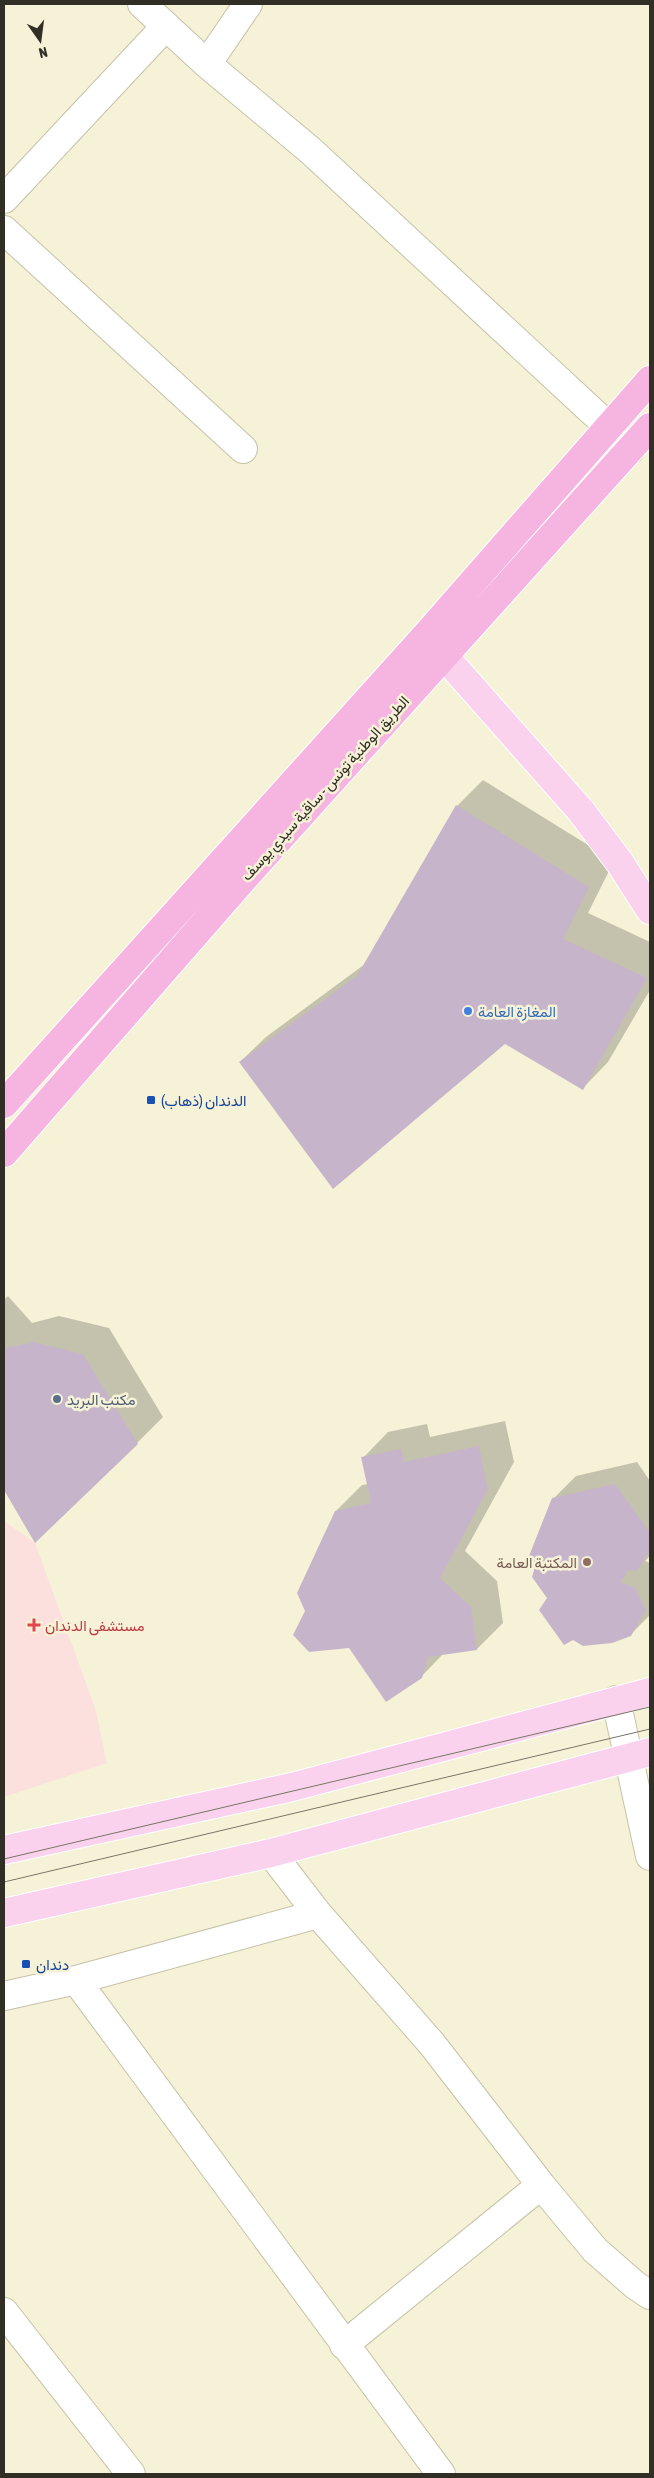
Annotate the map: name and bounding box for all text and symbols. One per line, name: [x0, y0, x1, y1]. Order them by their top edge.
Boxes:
north arrow: [15, 15, 65, 65]
text: N: [37, 44, 49, 61]
street label: الطريق الوطنية تونس - ساقية سيدي يوسف: [238, 692, 416, 887]
place label: المغازة العامة: [478, 1003, 556, 1021]
marker: المغازة العامة: [462, 1005, 474, 1017]
place label: الدندان (ذهاب): [161, 1092, 247, 1110]
marker: الدندان (ذهاب): [145, 1094, 157, 1106]
place label: مكتب البريد: [67, 1391, 135, 1409]
marker: مكتب البريد: [51, 1393, 63, 1405]
place label: المكتبة العامة: [496, 1554, 577, 1572]
marker: المكتبة العامة: [581, 1556, 593, 1568]
place label: مستشفى الدندان: [45, 1617, 145, 1636]
marker: مستشفى الدندان: [27, 1618, 41, 1632]
place label: دندان: [36, 1956, 69, 1974]
marker: دندان: [20, 1958, 32, 1970]

